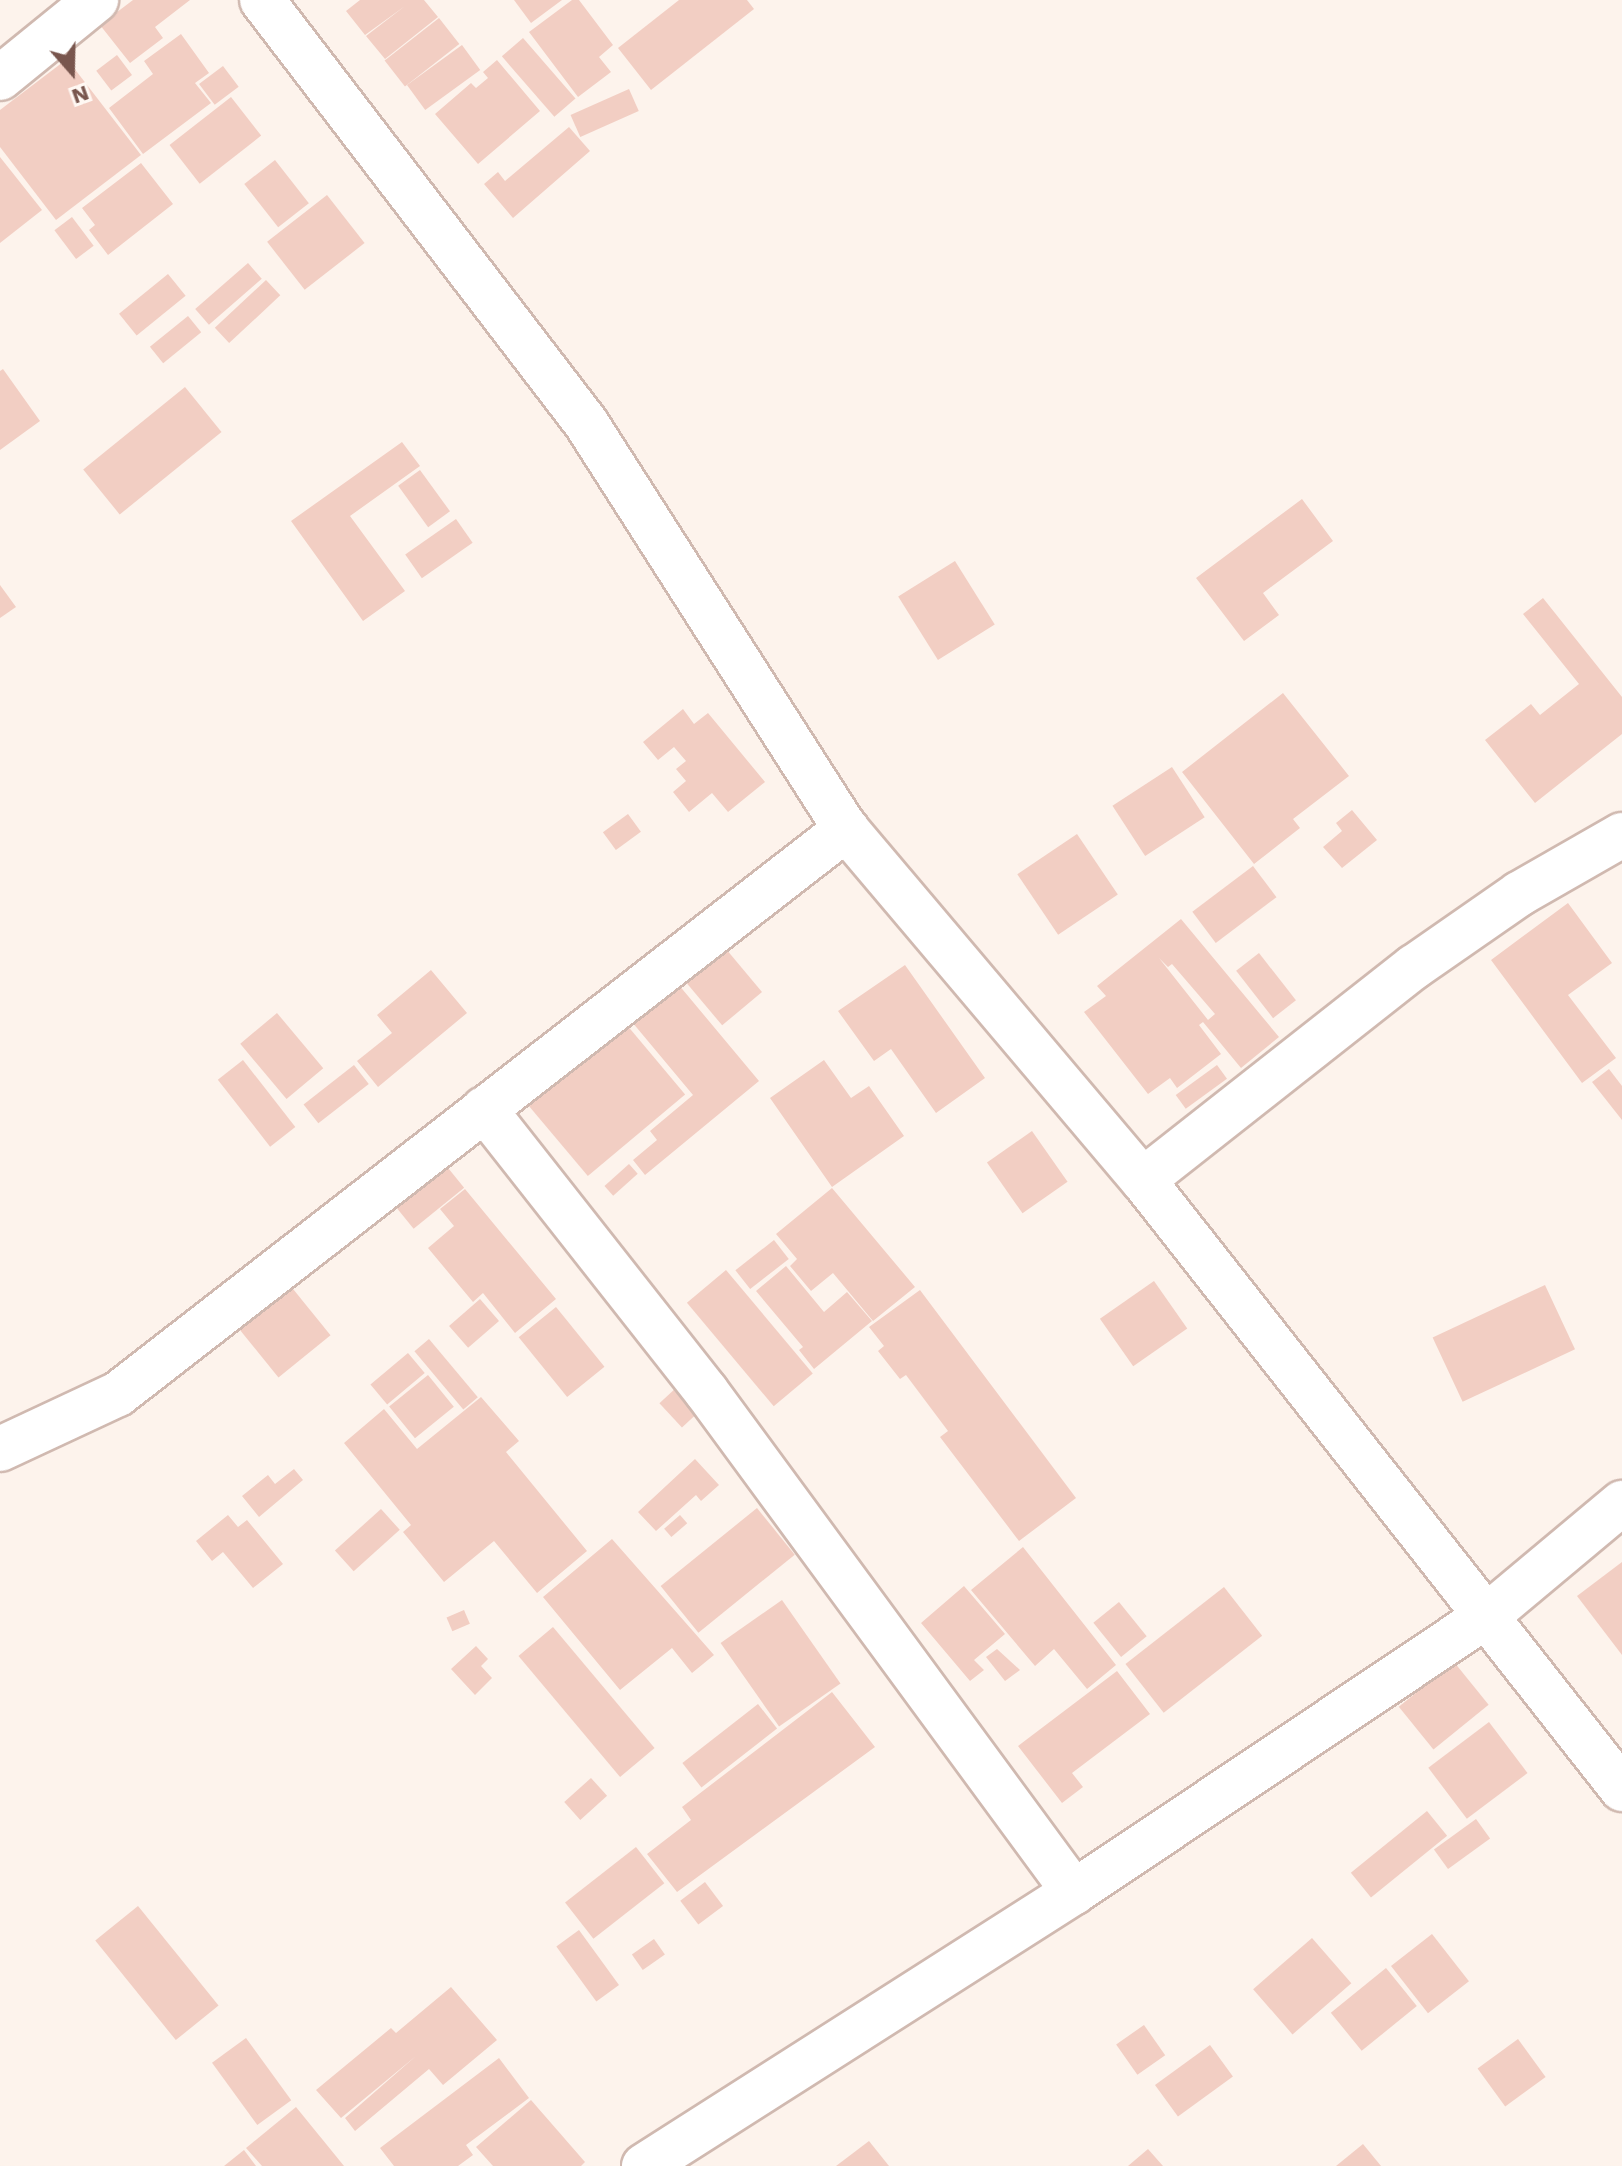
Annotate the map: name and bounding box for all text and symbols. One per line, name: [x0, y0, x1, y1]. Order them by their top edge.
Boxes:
north arrow: [32, 32, 112, 112]
text: N: [68, 80, 92, 110]

